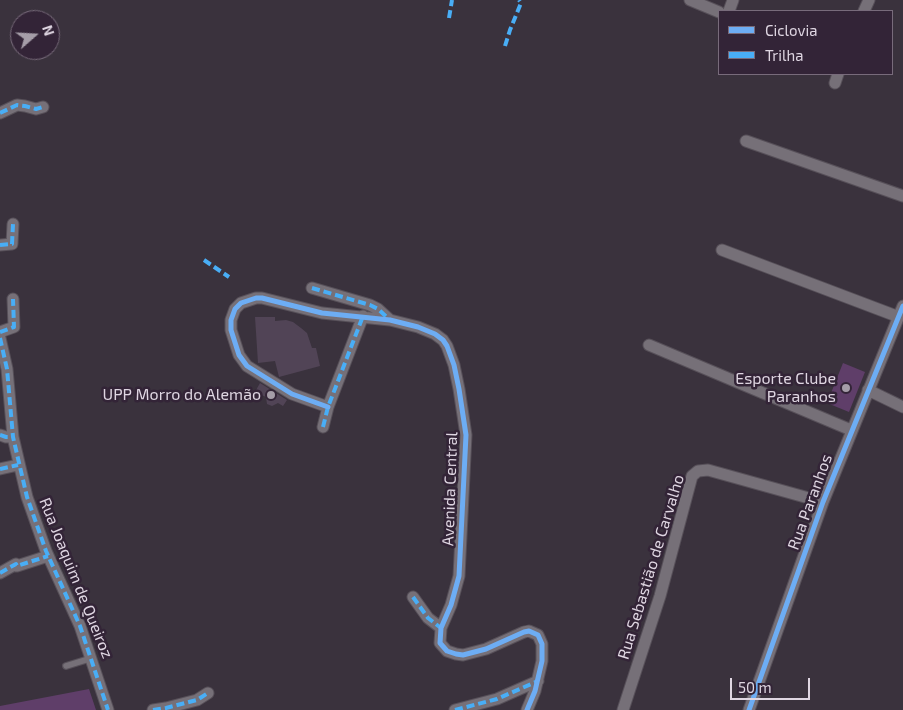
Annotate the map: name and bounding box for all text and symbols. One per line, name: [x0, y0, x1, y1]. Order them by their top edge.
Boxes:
north arrow: [10, 10, 60, 60]
legend: [718, 10, 893, 75]
text: Ciclovia: [765, 21, 817, 39]
text: N: [39, 23, 58, 38]
text: Trilha: [765, 46, 803, 64]
place label: Esporte Clube Paranhos: [735, 369, 836, 407]
marker: Esporte Clube Paranhos: [840, 382, 852, 394]
place label: UPP Morro do Alemão: [102, 385, 261, 405]
marker: UPP Morro do Alemão: [265, 389, 277, 401]
street label: Avenida Central: [438, 431, 462, 547]
street label: Rua Paranhos: [784, 451, 836, 553]
street label: Rua Sebastião de Carvalho: [614, 472, 688, 662]
street label: Rua Joaquim de Queiroz: [35, 495, 117, 661]
scale bar: [733, 668, 813, 700]
text: 50 m: [738, 678, 772, 696]

